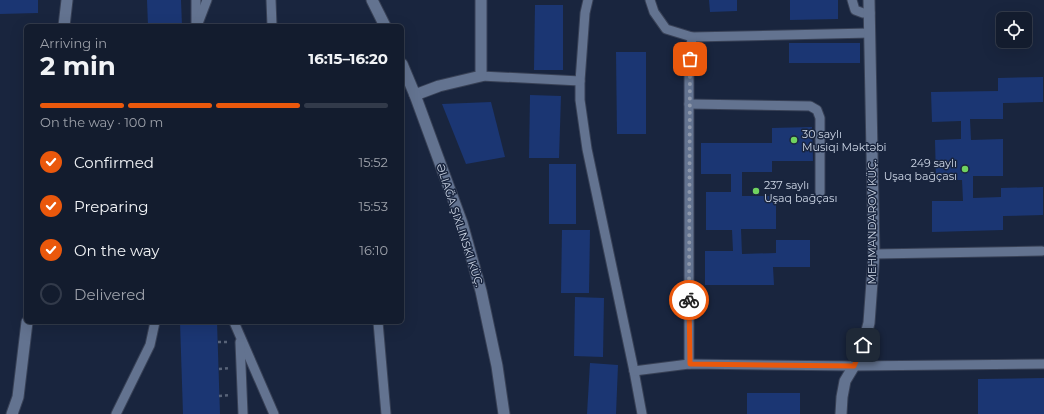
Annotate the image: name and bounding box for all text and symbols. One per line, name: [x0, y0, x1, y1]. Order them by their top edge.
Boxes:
map controls: [996, 12, 1032, 48]
button: locate: [996, 12, 1032, 48]
text: Arriving in: [40, 35, 107, 51]
pin: [673, 42, 707, 76]
icon: bag: [679, 48, 701, 70]
text: 16:15–16:20: [308, 49, 388, 68]
text: 2 min: [40, 50, 116, 82]
text: On the way · 100 m: [40, 114, 163, 130]
place label: 30 saylı Musiqi Məktəbi: [802, 127, 887, 154]
marker: 30 saylı Musiqi Məktəbi: [789, 135, 799, 145]
icon: check: [40, 151, 62, 173]
text: Confirmed: [74, 153, 154, 172]
text: 15:52: [359, 154, 388, 170]
place label: 249 saylı Uşaq bağçası: [884, 156, 957, 183]
street label: MEHMANDAROV KÜÇ.: [865, 159, 879, 285]
street label: ƏLIAĞA ŞIXLINSKI KÜÇ.: [433, 162, 487, 288]
marker: 249 saylı Uşaq bağçası: [960, 164, 970, 174]
place label: 237 saylı Uşaq bağçası: [764, 178, 837, 205]
marker: 237 saylı Uşaq bağçası: [751, 186, 761, 196]
icon: check: [40, 195, 62, 217]
text: Preparing: [74, 197, 149, 216]
text: 15:53: [359, 198, 388, 214]
icon: check: [40, 239, 62, 261]
text: On the way: [74, 241, 159, 260]
text: 16:10: [359, 242, 388, 258]
courier: [669, 280, 709, 320]
text: Delivered: [74, 285, 146, 304]
icon: bike: [678, 289, 700, 311]
pin: [846, 328, 880, 362]
icon: home: [852, 334, 874, 356]

